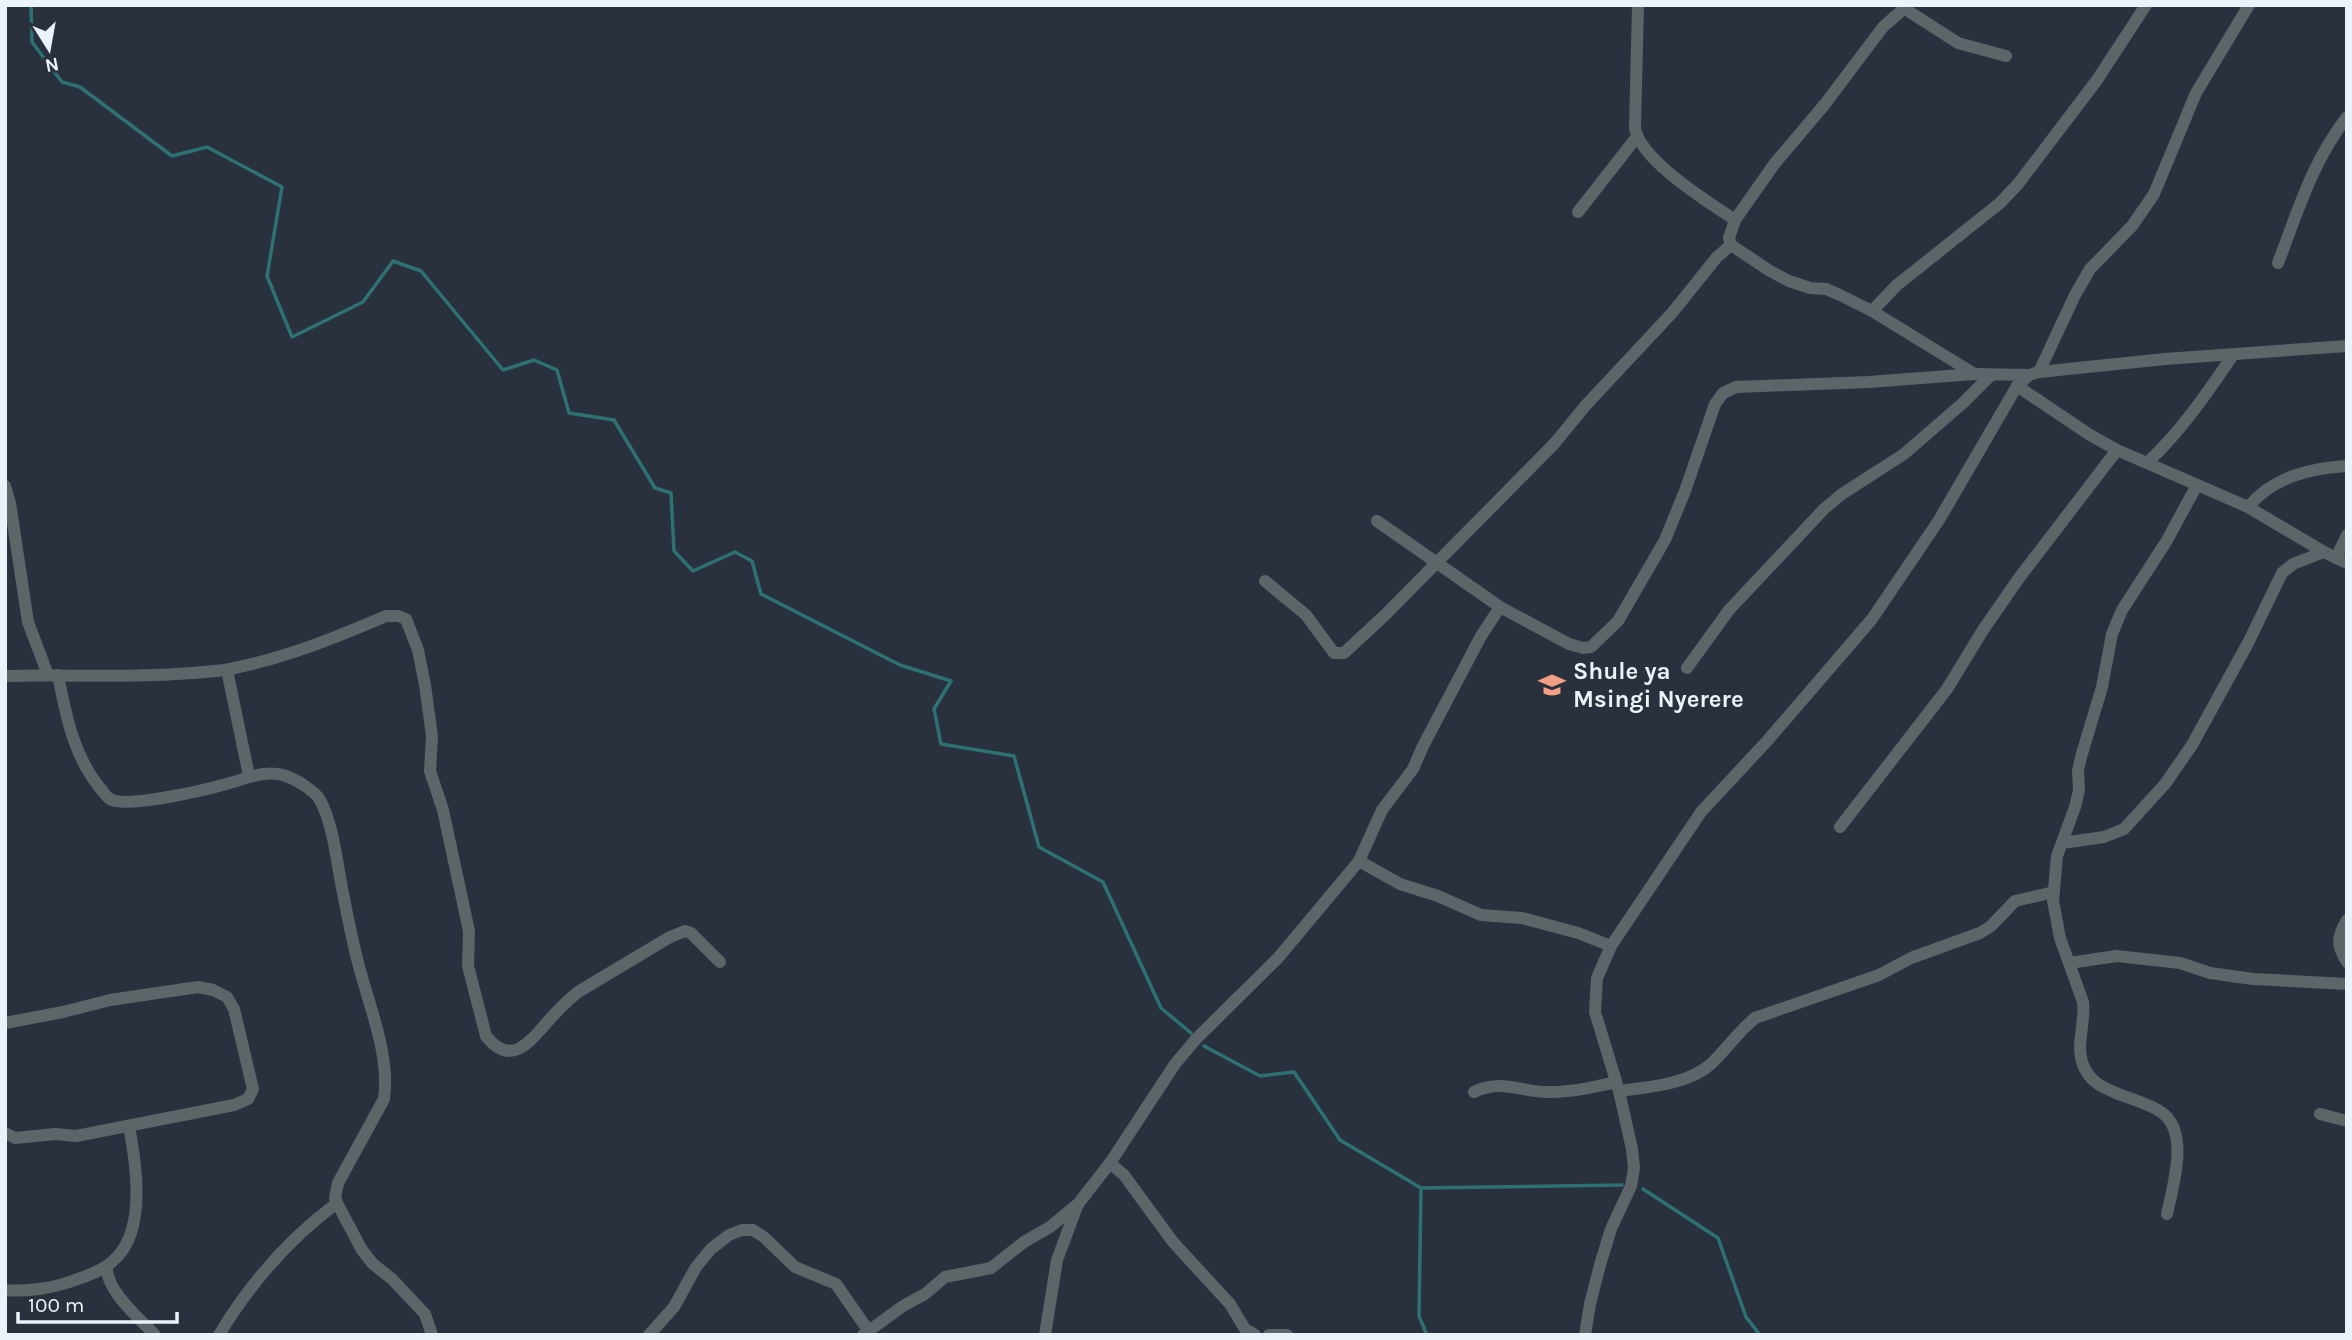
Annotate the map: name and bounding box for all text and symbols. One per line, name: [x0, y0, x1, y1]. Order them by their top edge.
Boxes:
north arrow: [14, 14, 84, 84]
text: N: [43, 53, 61, 77]
place label: Shule ya Msingi Nyerere: [1573, 657, 1744, 713]
school or university icon: Shule ya Msingi Nyerere: [1537, 670, 1567, 700]
scale bar: [18, 1280, 177, 1324]
text: 100 m: [28, 1293, 85, 1317]

